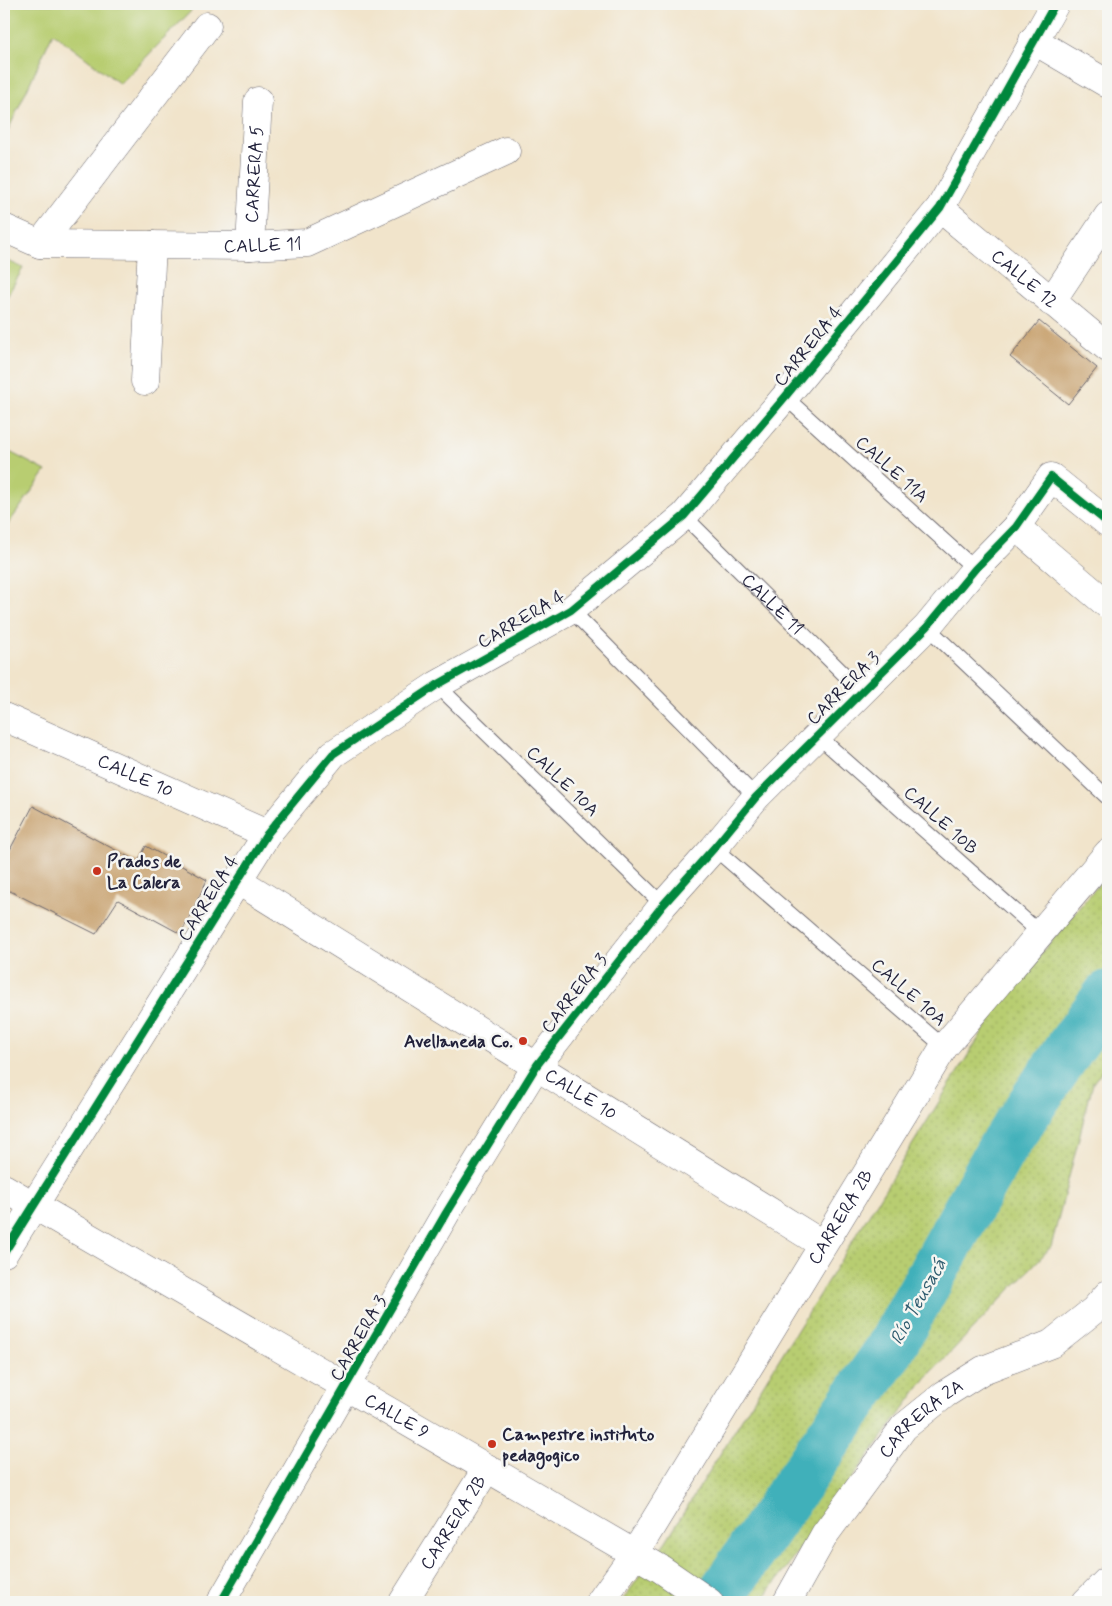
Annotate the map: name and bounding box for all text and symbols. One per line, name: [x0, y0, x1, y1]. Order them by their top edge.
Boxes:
street label: CARRERA 5: [240, 124, 270, 224]
street label: CALLE 11: [223, 232, 302, 259]
street label: CALLE 12: [985, 244, 1062, 314]
street label: CARRERA 4: [769, 301, 849, 392]
street label: CALLE 11A: [850, 431, 933, 509]
street label: CALLE 11: [736, 569, 808, 641]
street label: CARRERA 4: [473, 585, 570, 655]
street label: CARRERA 3: [802, 647, 886, 731]
street label: CALLE 10A: [521, 741, 604, 822]
street label: CALLE 10: [93, 749, 177, 804]
street label: CALLE 10B: [898, 781, 983, 860]
place label: Prados de La Calera: [107, 850, 182, 895]
street label: CARRERA 4: [173, 851, 245, 946]
marker: Prados de La Calera: [91, 865, 103, 877]
street label: CARRERA 3: [536, 949, 614, 1038]
street label: CALLE 10A: [866, 953, 951, 1032]
place label: Avellaneda Co.: [404, 1030, 513, 1054]
marker: Avellaneda Co.: [517, 1035, 529, 1047]
street label: CALLE 10: [540, 1063, 621, 1126]
street label: CARRERA 2B: [803, 1165, 879, 1269]
water label: Río Teusacá: [884, 1254, 952, 1349]
street label: CARRERA 3: [325, 1291, 393, 1386]
street label: CARRERA 2A: [874, 1374, 968, 1463]
street label: CALLE 9: [359, 1388, 433, 1445]
place label: Campestre instituto pedagogico: [502, 1423, 655, 1470]
marker: Campestre instituto pedagogico: [486, 1438, 498, 1450]
street label: CARRERA 2B: [415, 1471, 492, 1575]

